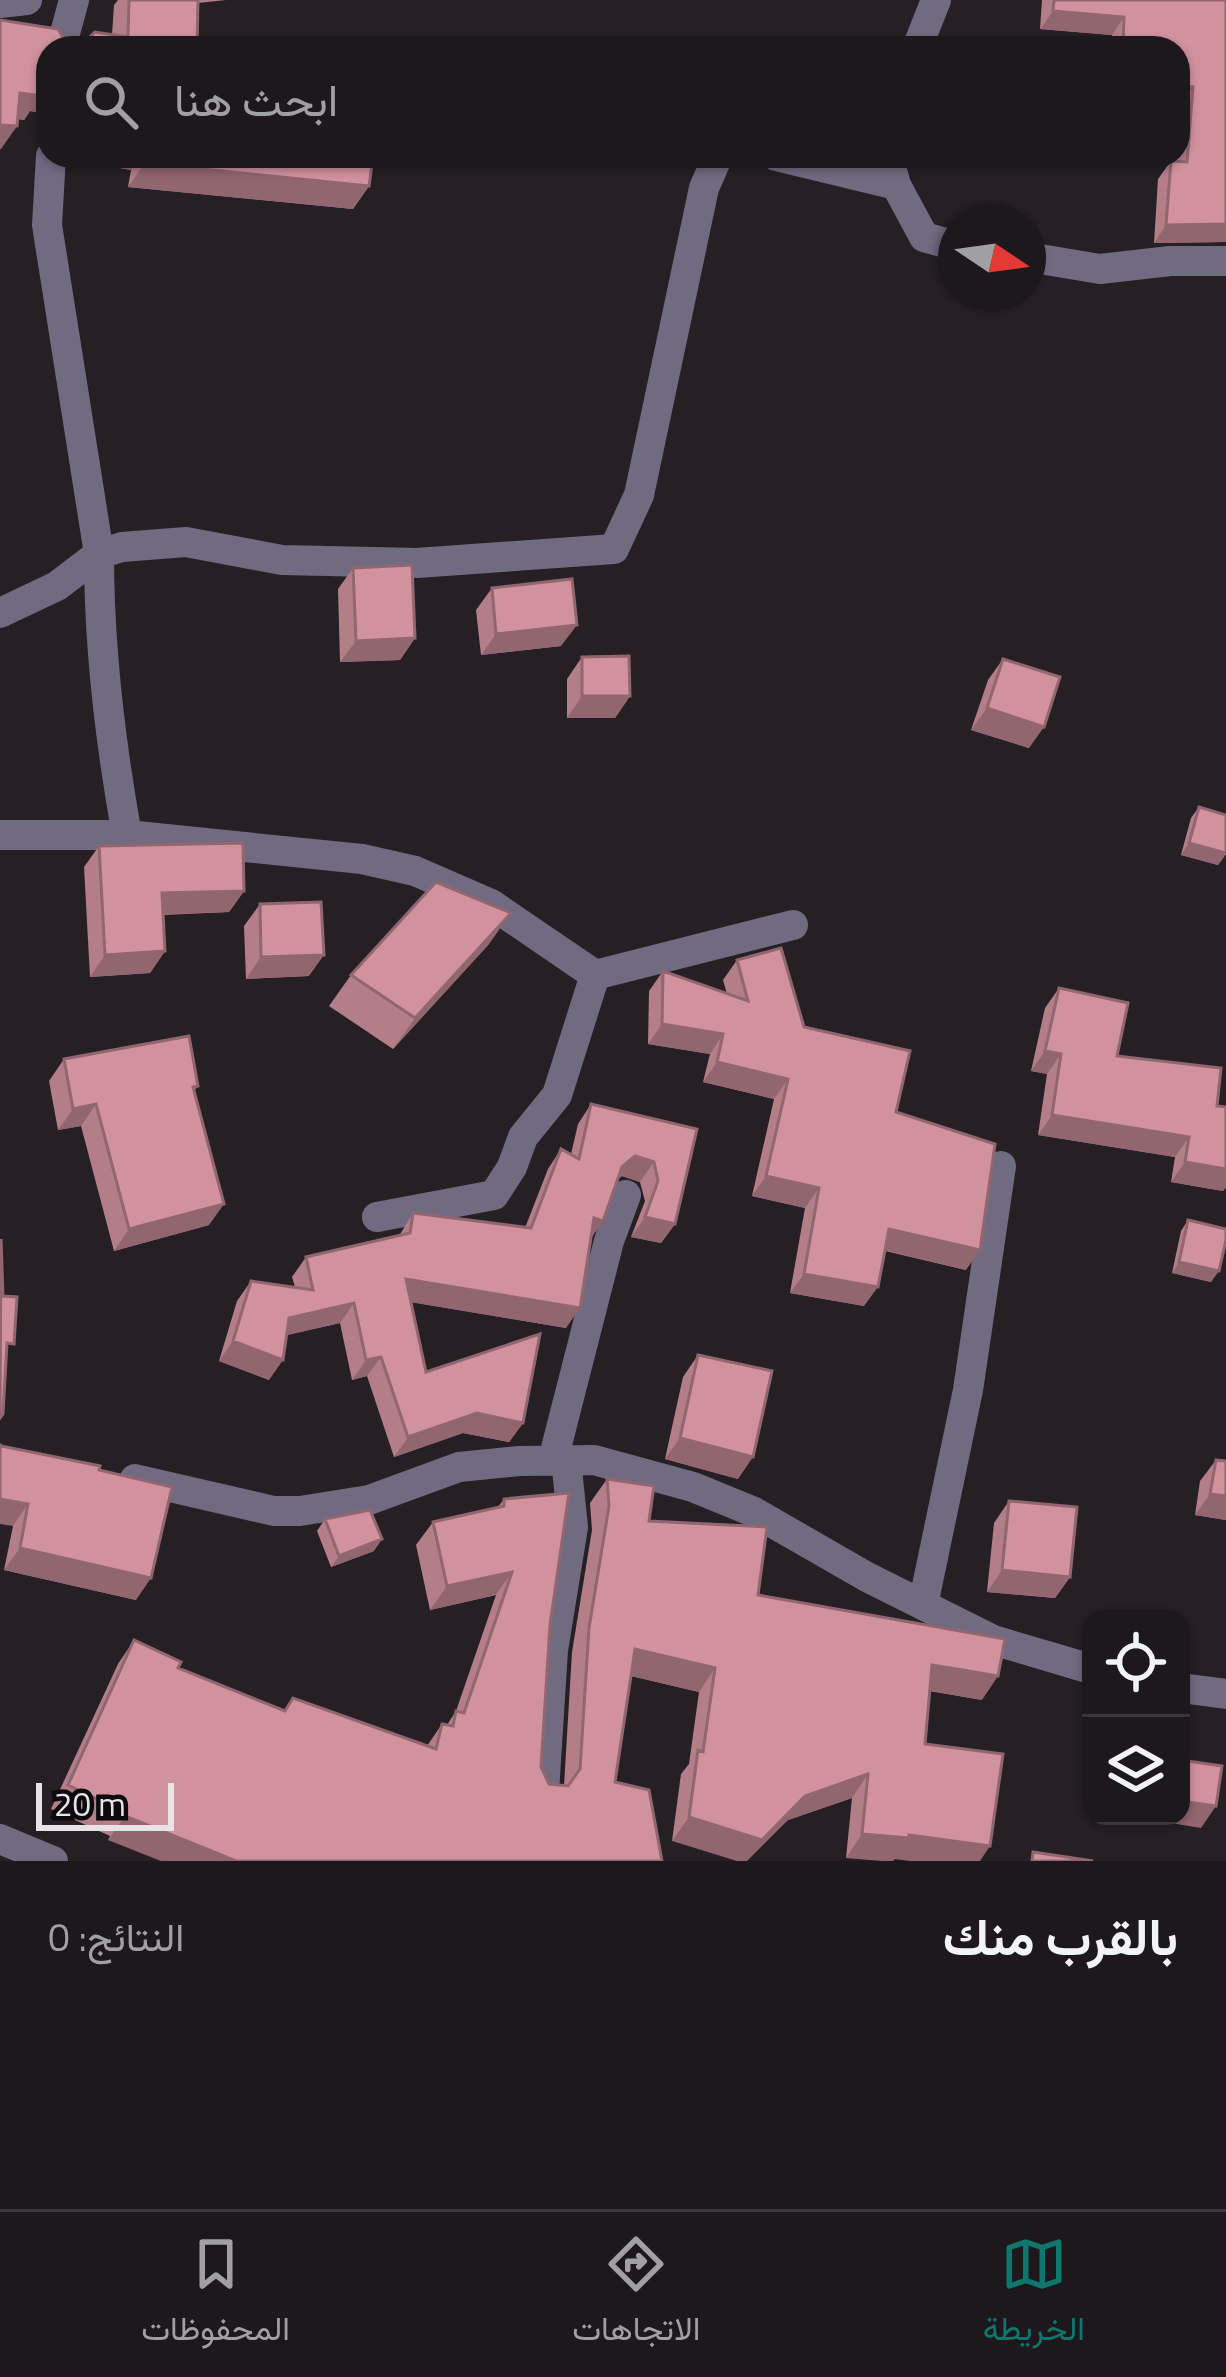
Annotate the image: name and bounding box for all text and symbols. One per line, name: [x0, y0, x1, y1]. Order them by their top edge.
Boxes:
search box: [36, 36, 1190, 168]
text: ابحث هنا: [174, 65, 338, 133]
icon: search: [78, 69, 144, 135]
north arrow: [938, 204, 1046, 312]
map controls: [1082, 1609, 1190, 1825]
button: locate: [1082, 1609, 1190, 1717]
button: layers: [1082, 1717, 1190, 1825]
scale bar: [36, 1777, 174, 1830]
text: 20 m: [54, 1779, 126, 1829]
text: بالقرب منك: [943, 1897, 1178, 1975]
text: النتائج: 0: [48, 1907, 184, 1966]
tab: المحفوظات: [141, 2231, 290, 2358]
tab: الاتجاهات: [572, 2231, 700, 2358]
tab: الخريطة: [983, 2231, 1085, 2358]

